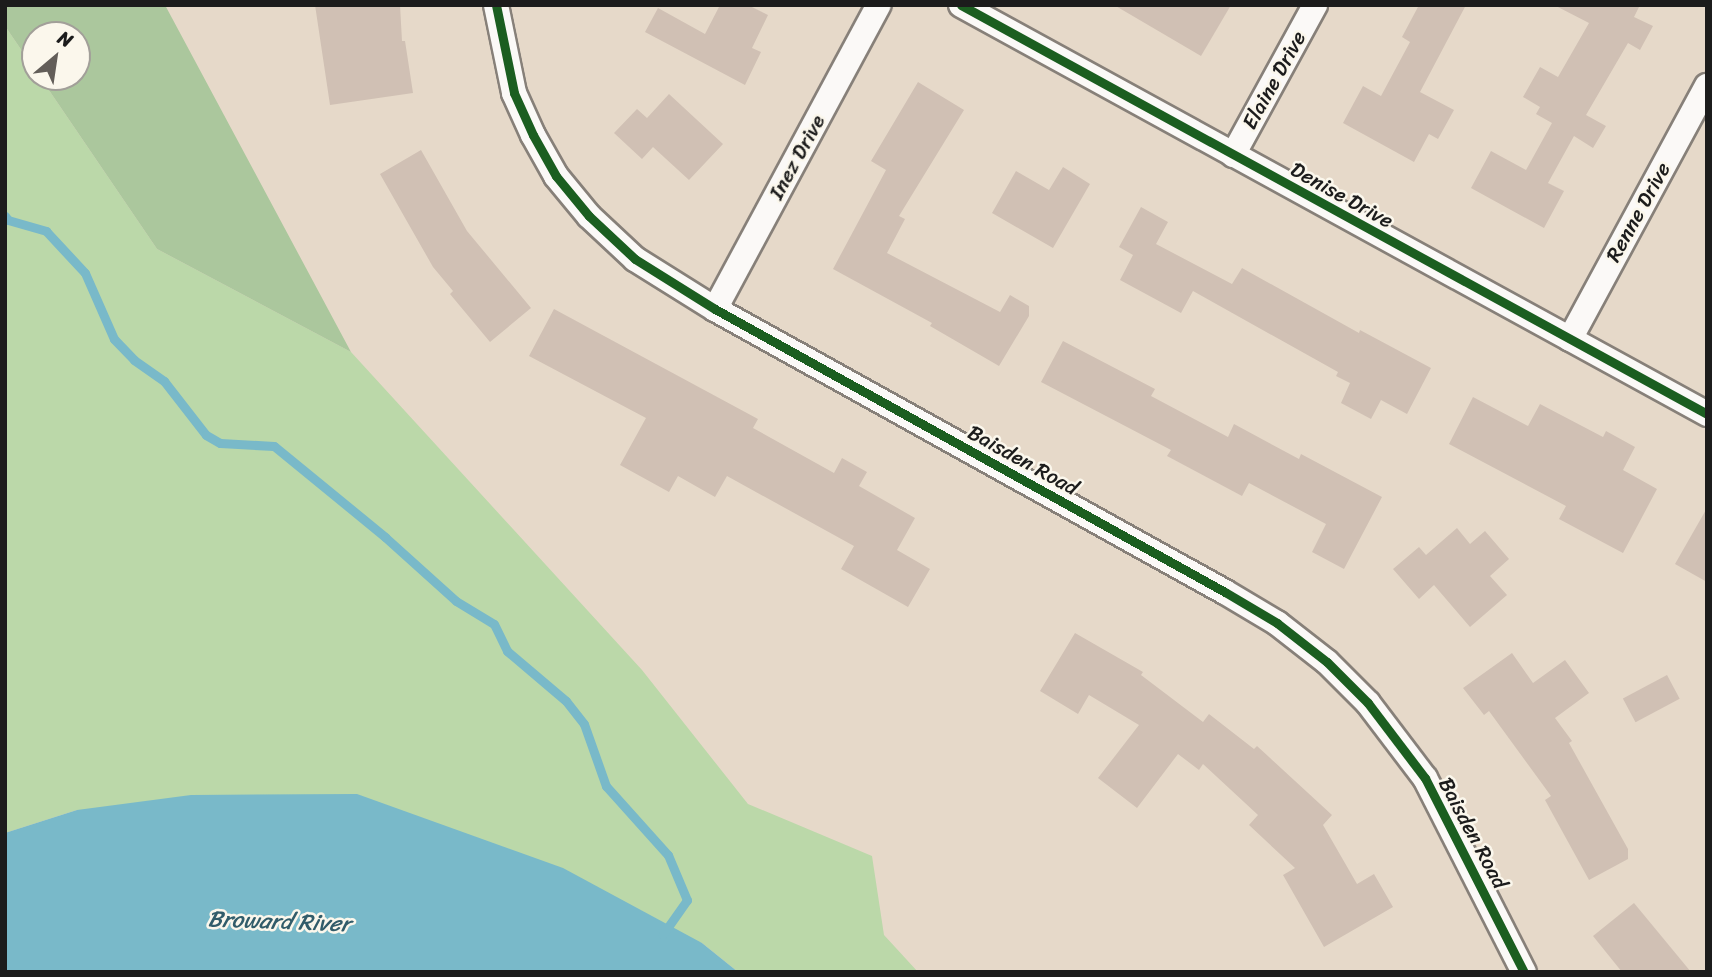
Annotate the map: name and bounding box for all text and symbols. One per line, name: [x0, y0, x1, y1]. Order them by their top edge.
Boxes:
north arrow: [21, 21, 91, 91]
text: N: [52, 21, 79, 57]
street label: Elaine Drive: [1237, 26, 1311, 134]
street label: Inez Drive: [763, 110, 831, 204]
street label: Denise Drive: [1286, 157, 1398, 233]
street label: Renne Drive: [1600, 158, 1676, 266]
street label: Baisden Road: [963, 419, 1083, 501]
street label: Baisden Road: [1433, 773, 1513, 893]
water label: Broward River: [207, 906, 351, 938]

